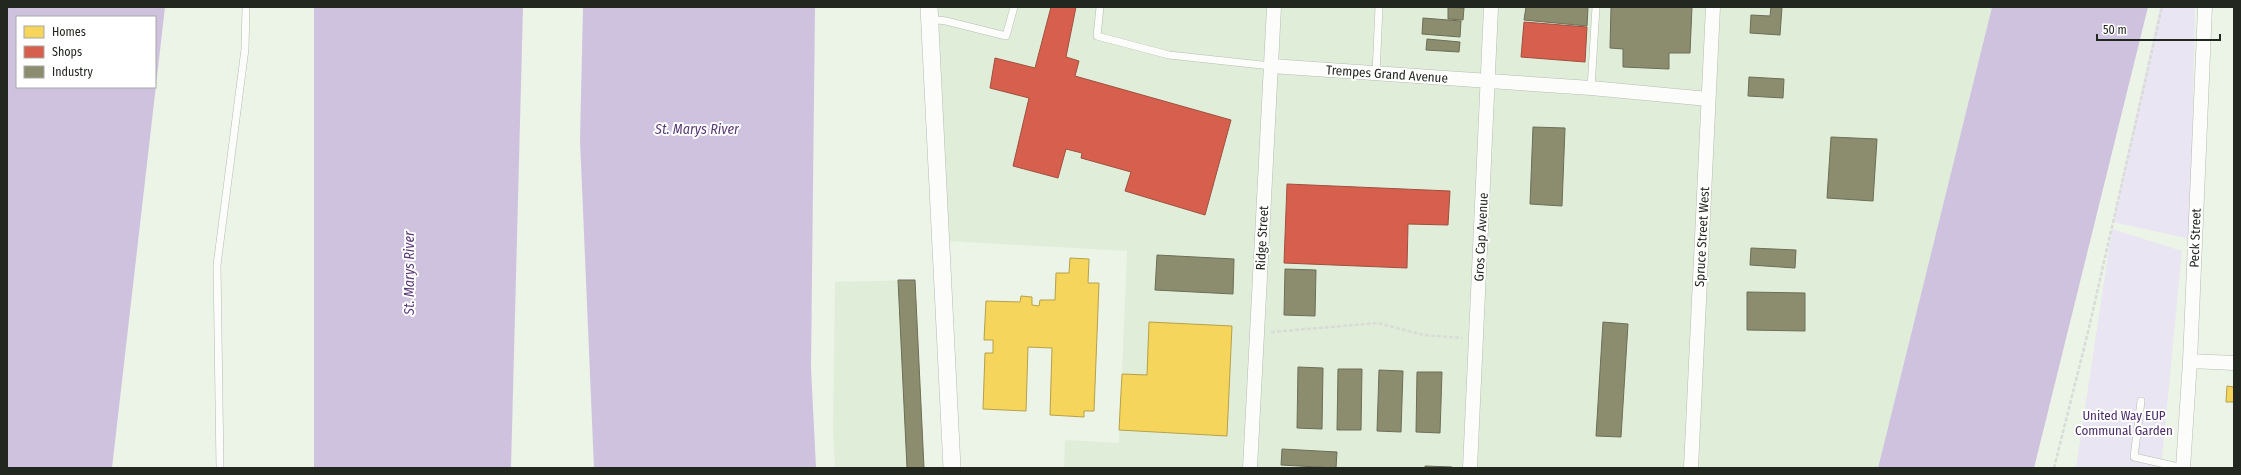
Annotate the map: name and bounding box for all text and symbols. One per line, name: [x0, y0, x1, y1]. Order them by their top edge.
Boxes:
legend: [16, 16, 156, 88]
scale bar: [2097, 16, 2220, 42]
text: 50 m: [2103, 23, 2127, 37]
text: Homes: [52, 25, 86, 39]
text: Shops: [52, 45, 82, 59]
street label: Trempes Grand Avenue: [1326, 62, 1448, 86]
text: Industry: [52, 65, 93, 79]
water label: St. Marys River: [654, 121, 740, 138]
street label: Spruce Street West: [1692, 186, 1712, 288]
street label: Gros Cap Avenue: [1471, 192, 1491, 282]
street label: Ridge Street: [1253, 205, 1271, 271]
street label: Peck Street: [2186, 207, 2204, 268]
water label: St. Marys River: [401, 230, 418, 316]
park label: United Way EUP Communal Garden: [2075, 408, 2173, 438]

